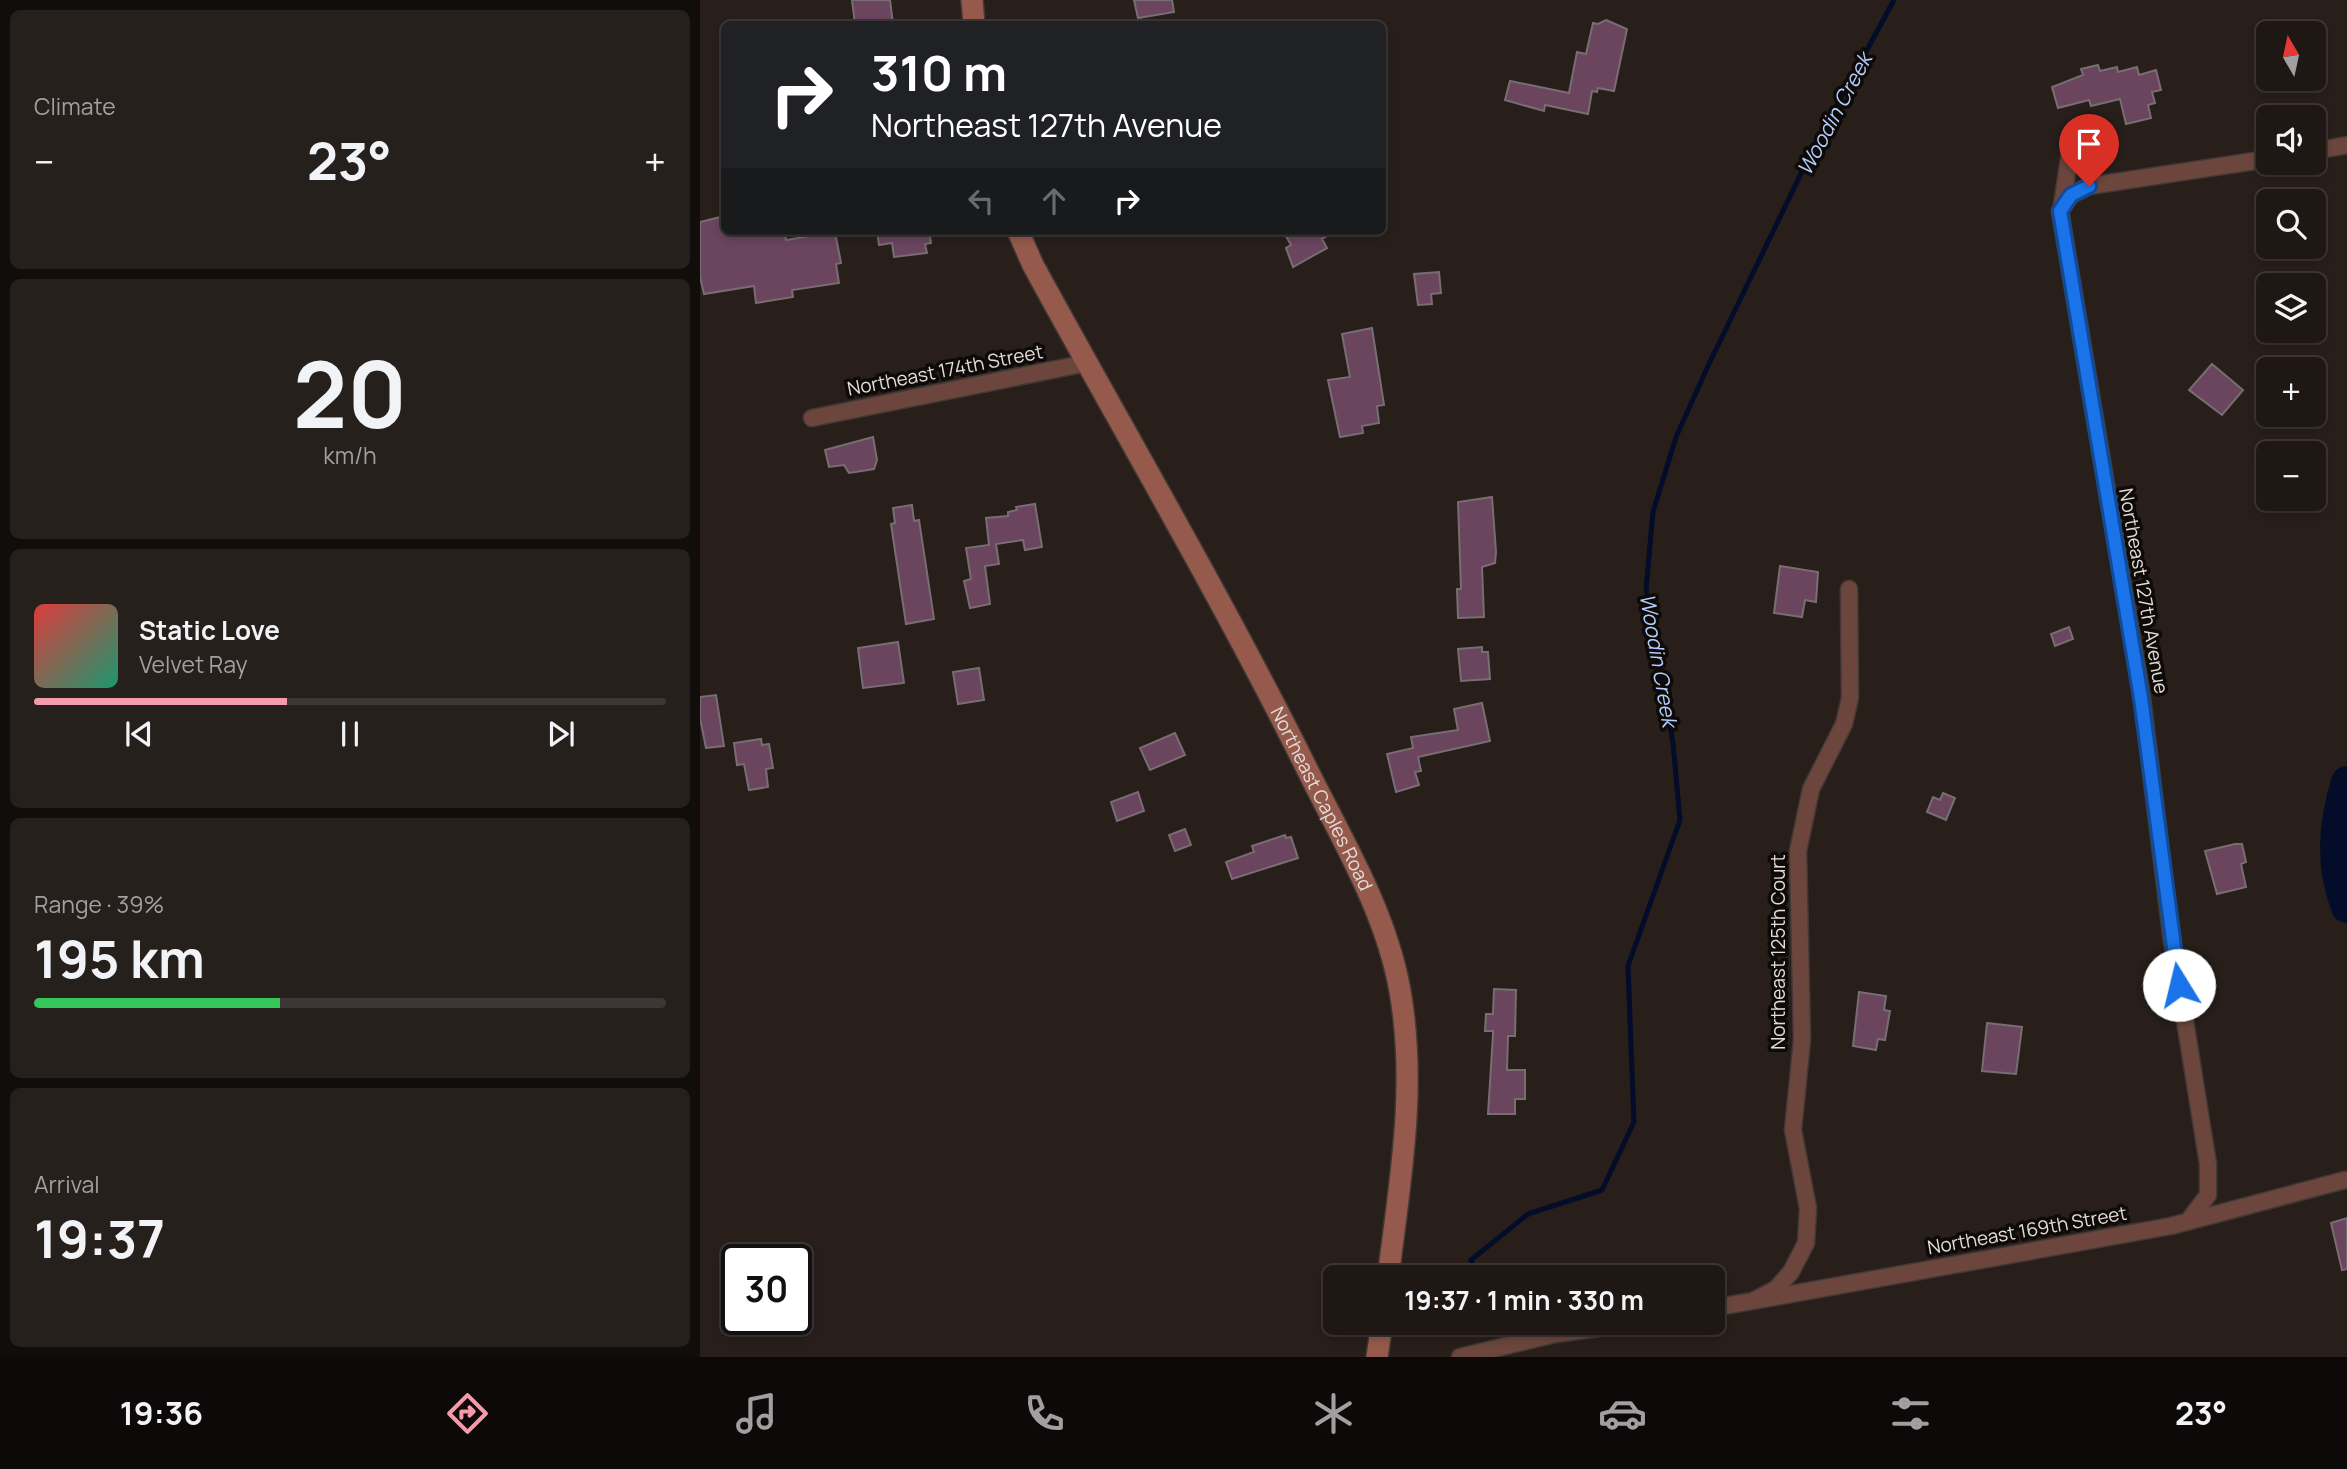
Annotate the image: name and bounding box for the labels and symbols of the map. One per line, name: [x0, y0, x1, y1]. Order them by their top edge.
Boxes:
north arrow: [2256, 21, 2326, 91]
water label: Woodin Creek: [1790, 46, 1879, 180]
pin: [2059, 114, 2119, 186]
street label: Northeast 174th Street: [845, 338, 1045, 402]
street label: Northeast 127th Avenue: [2113, 486, 2175, 696]
water label: Woodin Creek: [1634, 591, 1685, 731]
street label: Northeast Caples Road: [1265, 702, 1379, 895]
street label: Northeast 125th Court: [1765, 854, 1791, 1050]
position arrow: [2142, 948, 2216, 1022]
street label: Northeast 169th Street: [1925, 1200, 2129, 1260]
speed limit sign: 30: [721, 1244, 812, 1335]

